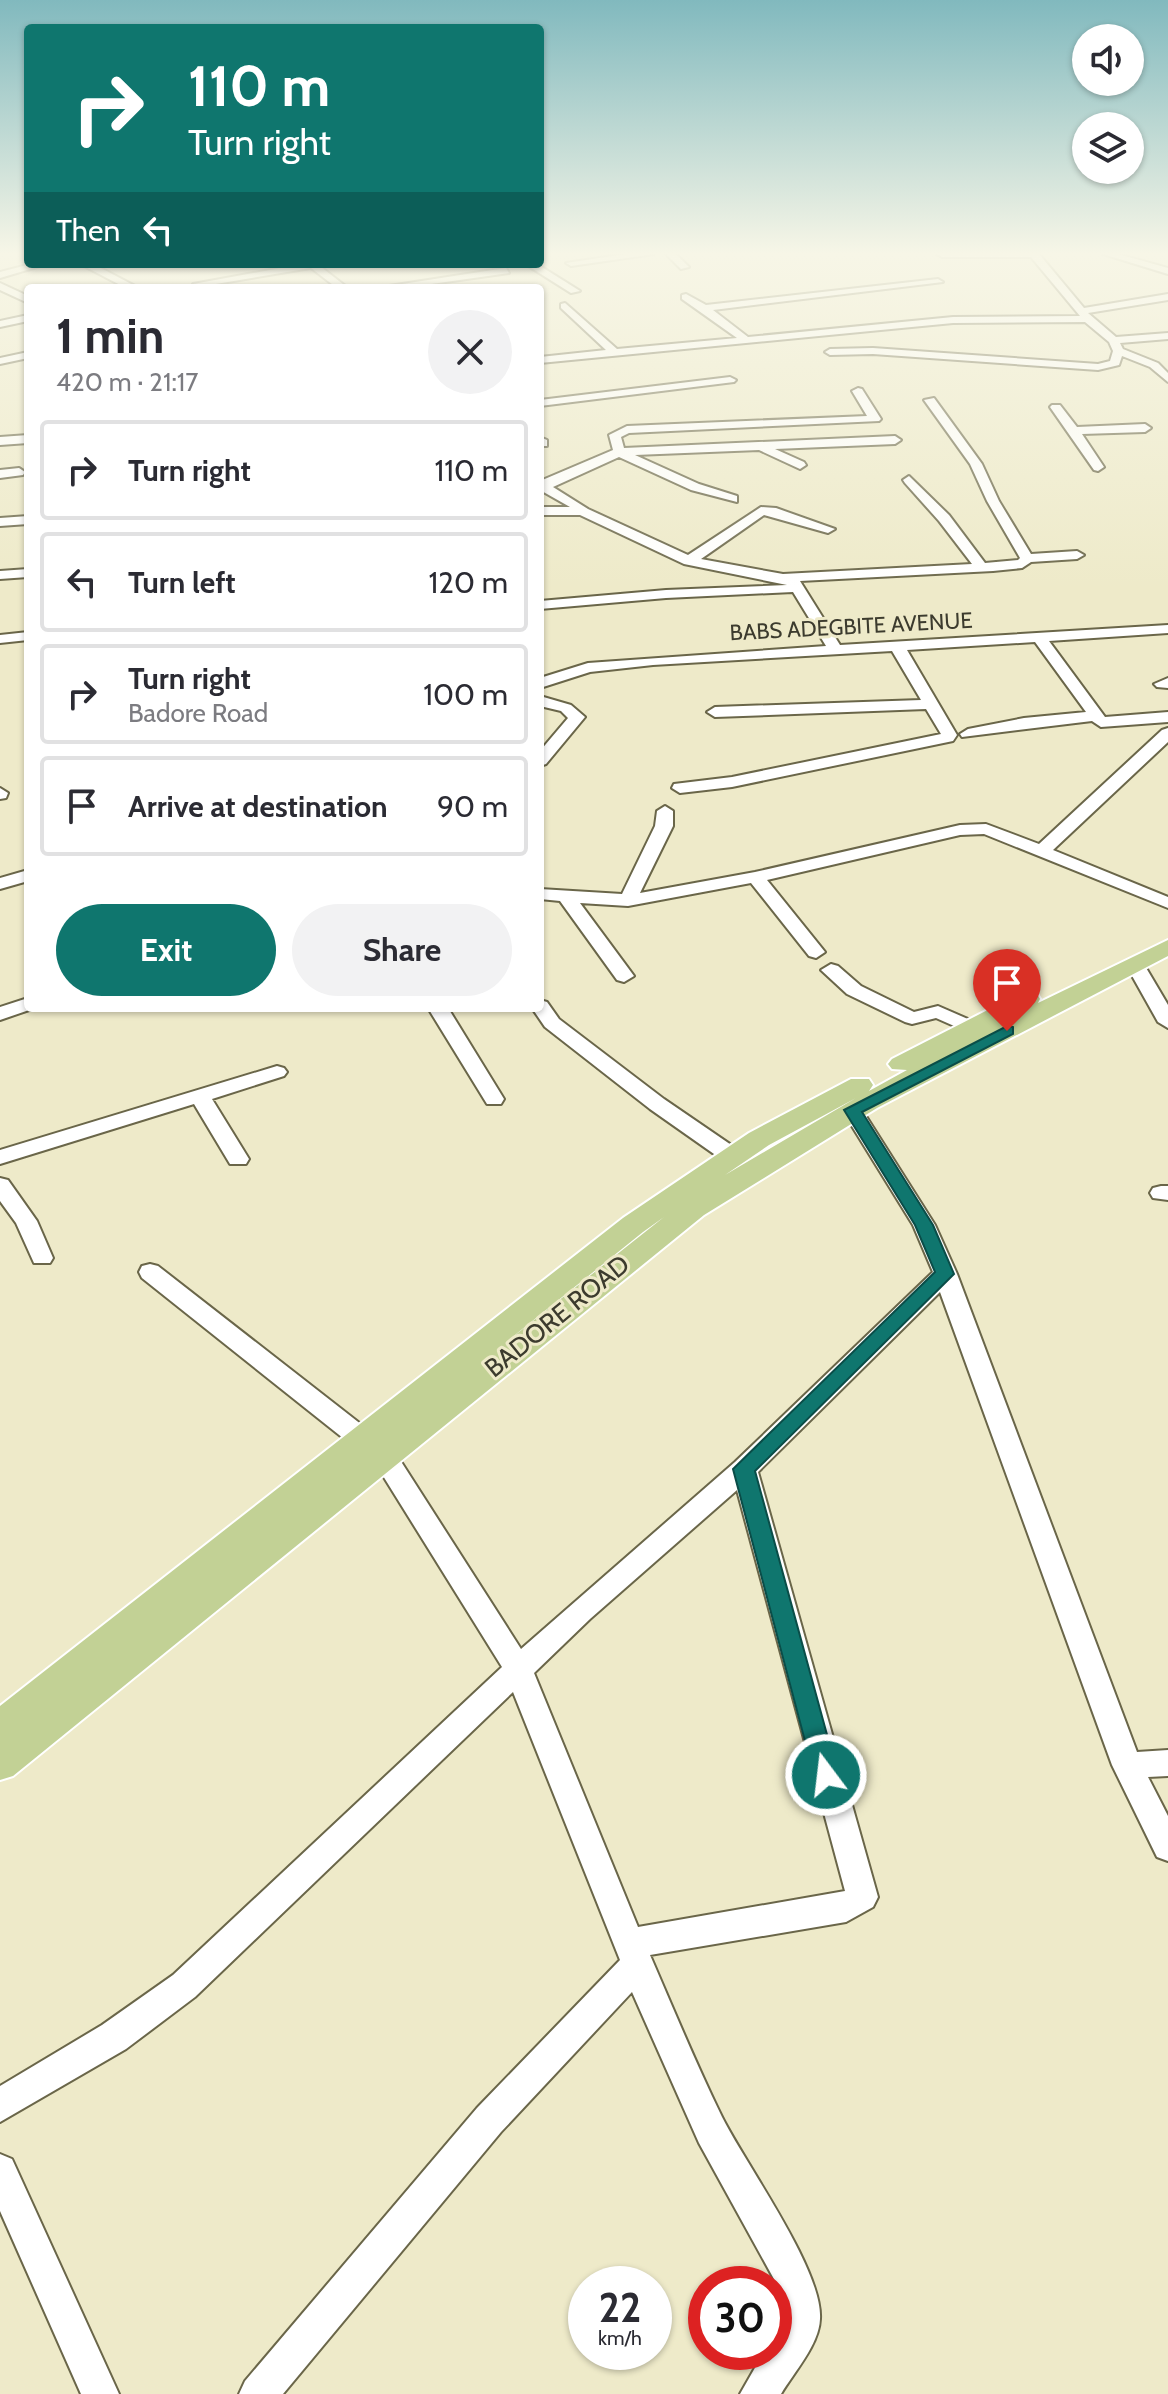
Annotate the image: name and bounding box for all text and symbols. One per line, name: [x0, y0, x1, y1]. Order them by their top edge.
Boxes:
map controls: [1072, 24, 1144, 184]
button: sound: [1072, 24, 1144, 96]
text: 110 m: [188, 52, 330, 120]
icon: right: [56, 56, 160, 160]
button: layers: [1072, 112, 1144, 184]
text: Turn right: [188, 120, 331, 164]
icon: left: [136, 208, 180, 252]
text: Then: [56, 212, 120, 249]
text: 1 min: [56, 307, 164, 365]
button: close: [428, 310, 512, 394]
text: 420 m · 21:17: [56, 366, 198, 398]
icon: right: [60, 448, 104, 492]
text: Turn right: [128, 452, 251, 489]
text: 110 m: [434, 452, 508, 489]
icon: left: [60, 560, 104, 604]
text: Turn left: [128, 564, 236, 601]
text: 120 m: [428, 564, 508, 601]
street label: BABS ADEGBITE AVENUE: [729, 607, 973, 646]
text: Turn right: [128, 660, 251, 697]
icon: right: [60, 672, 104, 716]
text: 100 m: [423, 676, 508, 713]
text: Badore Road: [128, 697, 268, 729]
icon: arrive: [60, 784, 104, 828]
text: Arrive at destination: [128, 788, 388, 825]
text: 90 m: [437, 788, 508, 825]
button: Exit: [56, 904, 276, 996]
button: Share: [292, 904, 512, 996]
pin: [973, 949, 1041, 1031]
icon: arrive: [985, 961, 1029, 1005]
street label: BADORE ROAD: [478, 1248, 636, 1384]
position arrow: [784, 1733, 868, 1817]
speed limit sign: 30: [688, 2266, 792, 2370]
text: 22: [599, 2283, 641, 2332]
text: km/h: [598, 2326, 642, 2350]

